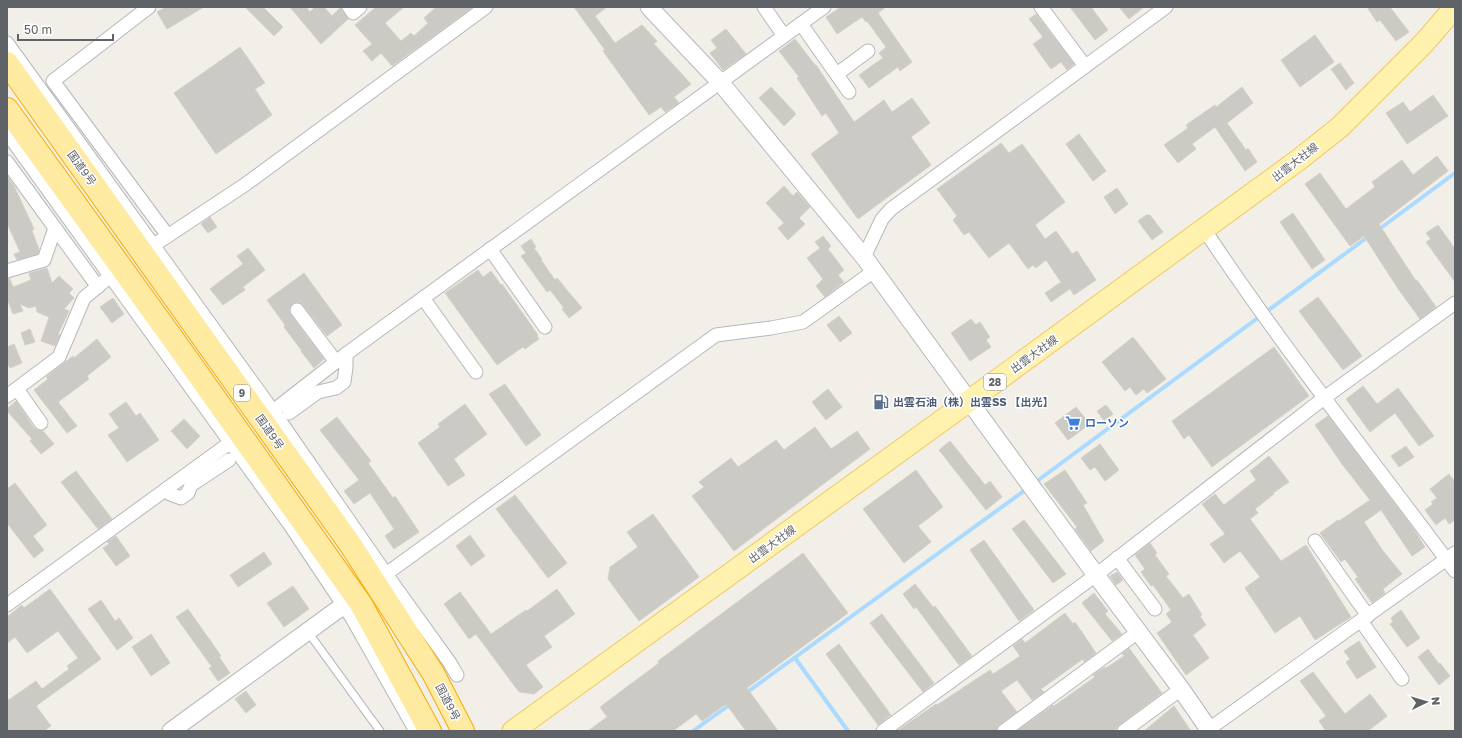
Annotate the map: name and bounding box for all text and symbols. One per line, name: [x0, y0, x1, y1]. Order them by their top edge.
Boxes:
scale bar: [18, 16, 113, 42]
text: 50 m: [24, 22, 52, 37]
street label: 出雲大社線: [1269, 140, 1320, 184]
street label: 国道9号: [65, 148, 99, 188]
street label: 出雲大社線: [1008, 332, 1060, 375]
road number: 28: [984, 374, 1006, 390]
road number: 9: [234, 385, 250, 401]
fuel station icon: 出雲石油（株）出雲SS 【出光】: [872, 393, 890, 411]
place label: 出雲石油（株）出雲SS 【出光】: [893, 395, 1054, 408]
street label: 国道9号: [254, 412, 287, 452]
supermarket icon: ローソン: [1064, 414, 1082, 432]
place label: ローソン: [1085, 416, 1129, 429]
street label: 出雲大社線: [746, 522, 798, 565]
street label: 国道9号: [433, 681, 463, 722]
north arrow: [1406, 682, 1446, 722]
text: N: [1430, 696, 1443, 706]

